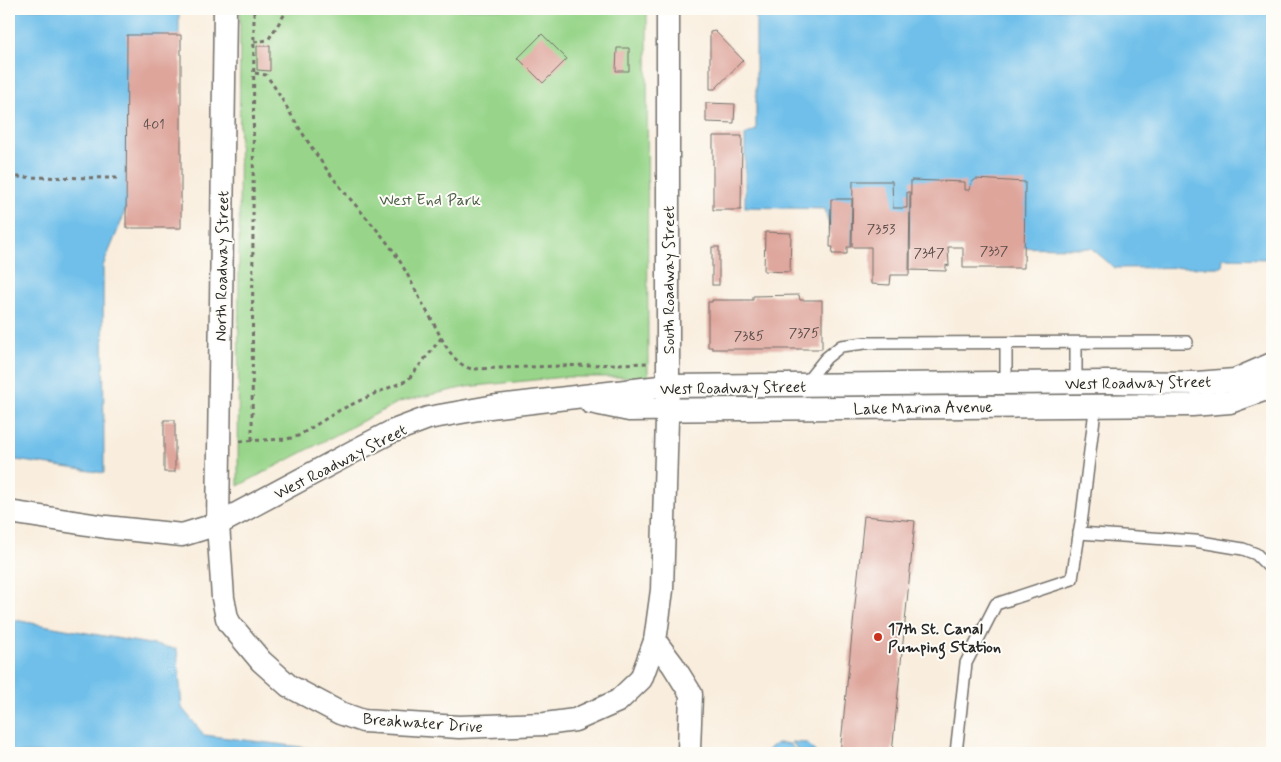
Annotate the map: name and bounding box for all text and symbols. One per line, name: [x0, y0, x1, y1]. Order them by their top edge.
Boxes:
house number: 401: [143, 116, 165, 134]
park label: West End Park: [379, 190, 481, 211]
street label: North Roadway Street: [211, 191, 234, 342]
street label: South Roadway Street: [659, 206, 680, 354]
house number: 7353: [867, 220, 895, 238]
house number: 7337: [980, 242, 1009, 260]
house number: 7347: [913, 244, 945, 262]
house number: 7375: [789, 324, 819, 342]
house number: 7385: [734, 327, 764, 345]
street label: West Roadway Street: [1065, 372, 1211, 395]
street label: West Roadway Street: [660, 377, 806, 400]
street label: Lake Marina Avenue: [853, 397, 993, 420]
street label: West Roadway Street: [271, 420, 411, 505]
place label: 17th St. Canal Pumping Station: [888, 619, 1001, 660]
marker: 17th St. Canal Pumping Station: [872, 631, 884, 643]
street label: Breakwater Drive: [362, 709, 484, 738]

